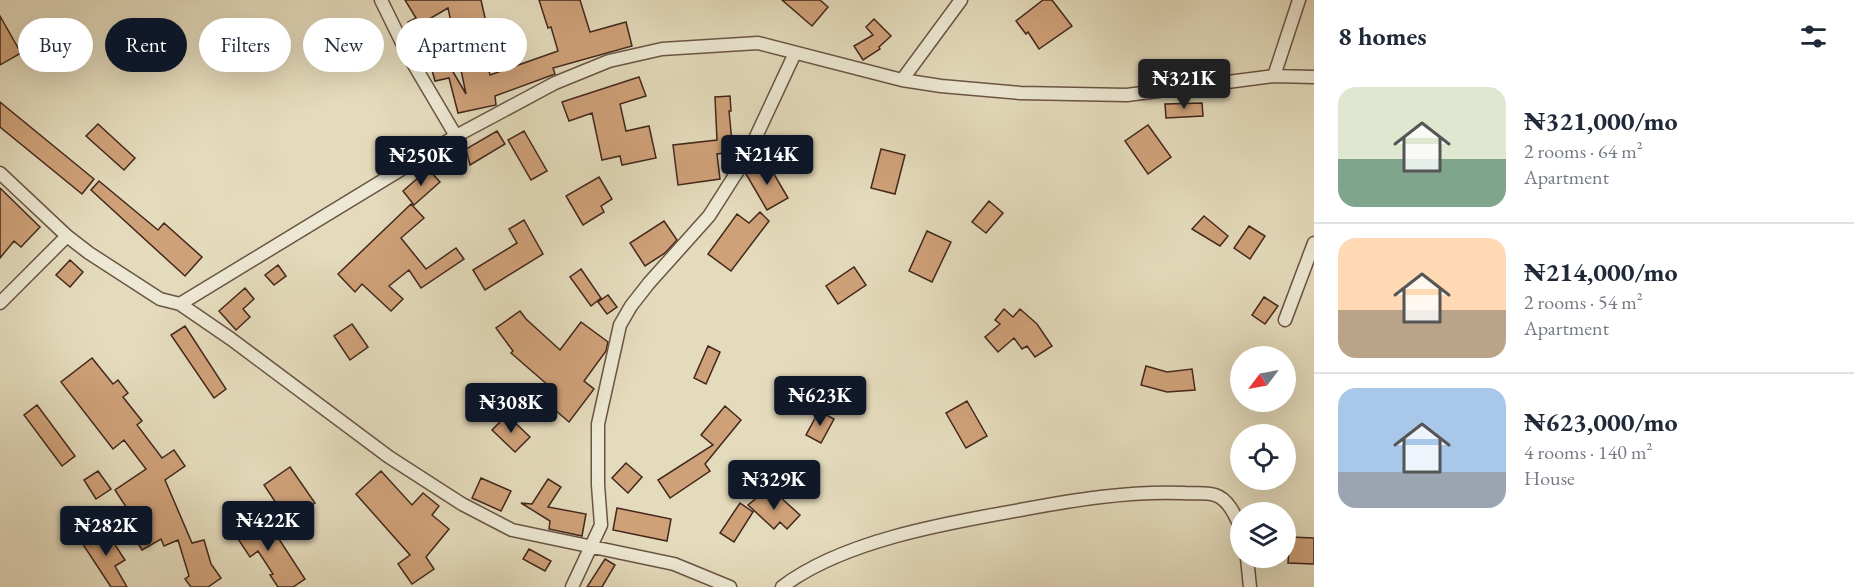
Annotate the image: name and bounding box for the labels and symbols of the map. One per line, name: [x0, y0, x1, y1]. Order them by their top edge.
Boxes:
pin: ₦321K: [1142, 59, 1226, 110]
pin: ₦214K: [725, 135, 809, 186]
pin: ₦250K: [379, 136, 463, 187]
north arrow: [1230, 346, 1296, 412]
pin: ₦623K: [778, 376, 862, 427]
pin: ₦308K: [469, 383, 553, 434]
pin: ₦329K: [732, 460, 816, 511]
pin: ₦422K: [226, 501, 310, 552]
pin: ₦282K: [64, 506, 148, 557]

